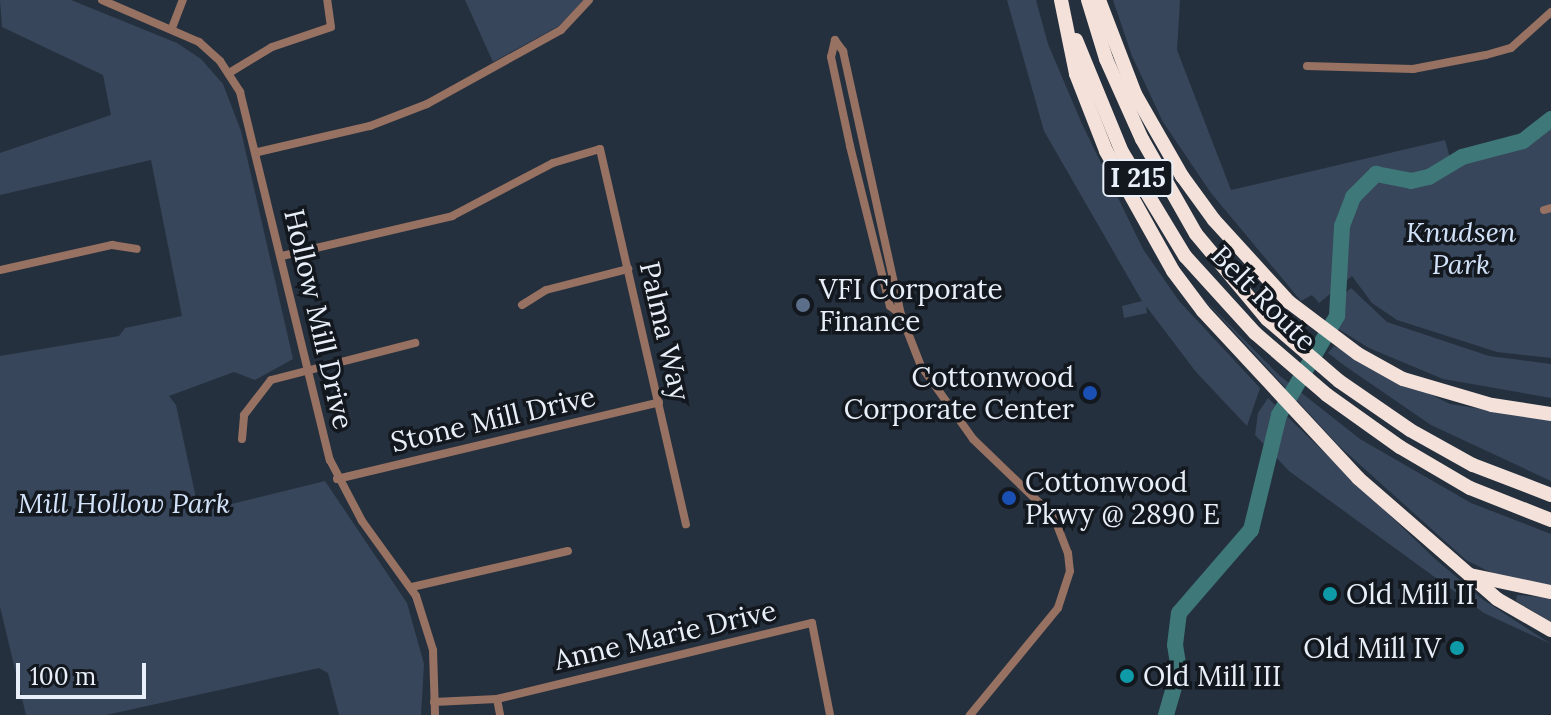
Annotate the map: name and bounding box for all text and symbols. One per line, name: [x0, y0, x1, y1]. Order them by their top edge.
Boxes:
road number: I 215: [1102, 156, 1174, 200]
street label: Hollow Mill Drive: [277, 206, 361, 432]
park label: Knudsen Park: [1406, 215, 1516, 281]
street label: Belt Route: [1204, 238, 1324, 358]
street label: Palma Way: [633, 258, 697, 404]
place label: VFI Corporate Finance: [819, 272, 1003, 338]
marker: VFI Corporate Finance: [794, 296, 812, 314]
place label: Cottonwood Corporate Center: [844, 360, 1074, 426]
street label: Stone Mill Drive: [388, 379, 598, 459]
marker: Cottonwood Corporate Center: [1081, 384, 1099, 402]
place label: Cottonwood Pkwy @ 2890 E: [1025, 465, 1220, 531]
park label: Mill Hollow Park: [18, 486, 230, 520]
marker: Cottonwood Pkwy @ 2890 E: [1000, 489, 1018, 507]
place label: Old Mill II: [1346, 577, 1475, 611]
marker: Old Mill II: [1321, 585, 1339, 603]
street label: Anne Marie Drive: [551, 593, 779, 677]
place label: Old Mill IV: [1303, 631, 1441, 665]
marker: Old Mill IV: [1448, 639, 1466, 657]
scale bar: [20, 647, 150, 697]
place label: Old Mill III: [1143, 659, 1281, 693]
text: 100 m: [30, 661, 96, 692]
marker: Old Mill III: [1118, 667, 1136, 685]

